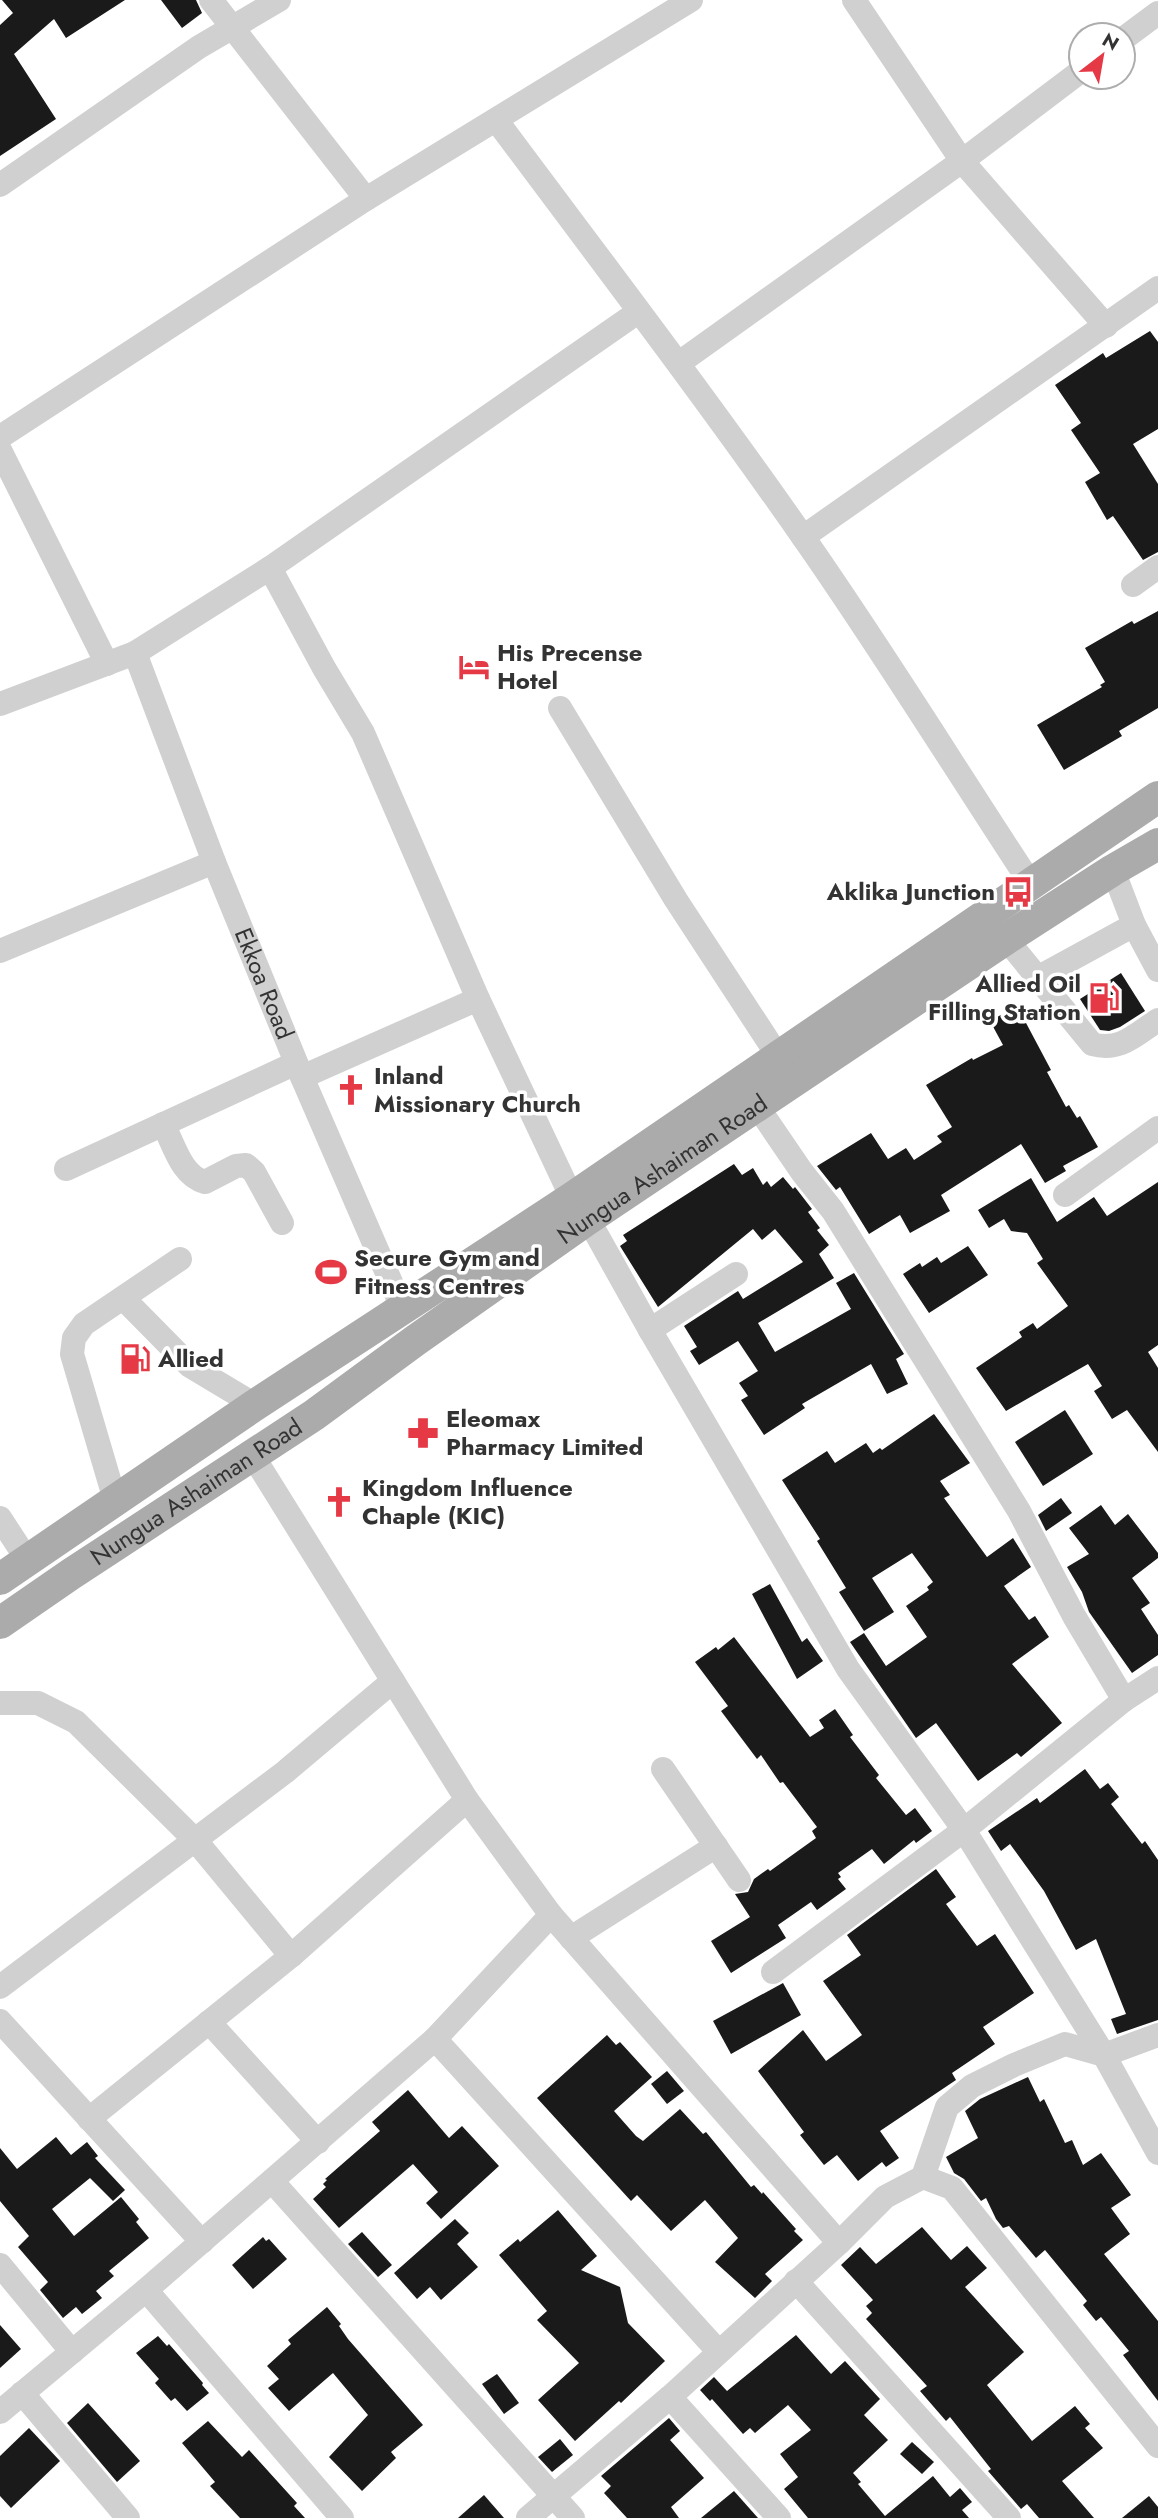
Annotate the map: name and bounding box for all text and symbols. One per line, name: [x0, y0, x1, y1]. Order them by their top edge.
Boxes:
north arrow: [1067, 21, 1137, 91]
text: N: [1097, 26, 1124, 57]
place label: His Precense Hotel: [497, 635, 642, 698]
hotel icon: His Precense Hotel: [457, 650, 491, 684]
place label: Aklika Junction: [826, 874, 995, 909]
bus stop icon: Aklika Junction: [1001, 875, 1035, 909]
street label: Ekkoa Road: [226, 923, 303, 1045]
place label: Allied Oil Filling Station: [928, 966, 1081, 1029]
fuel station icon: Allied Oil Filling Station: [1087, 981, 1121, 1015]
place label: Inland Missionary Church: [374, 1058, 581, 1121]
church icon: Inland Missionary Church: [334, 1073, 368, 1107]
street label: Nungua Ashaiman Road: [550, 1086, 774, 1252]
place label: Secure Gym and Fitness Centres: [354, 1240, 540, 1303]
sports icon: Secure Gym and Fitness Centres: [314, 1255, 348, 1289]
place label: Allied: [157, 1341, 224, 1376]
fuel station icon: Allied: [118, 1342, 152, 1376]
place label: Eleomax Pharmacy Limited: [446, 1401, 643, 1464]
street label: Nungua Ashaiman Road: [83, 1409, 309, 1574]
pharmacy icon: Eleomax Pharmacy Limited: [406, 1416, 440, 1450]
place label: Kingdom Influence Chaple (KIC): [362, 1470, 573, 1533]
church icon: Kingdom Influence Chaple (KIC): [322, 1485, 356, 1519]

